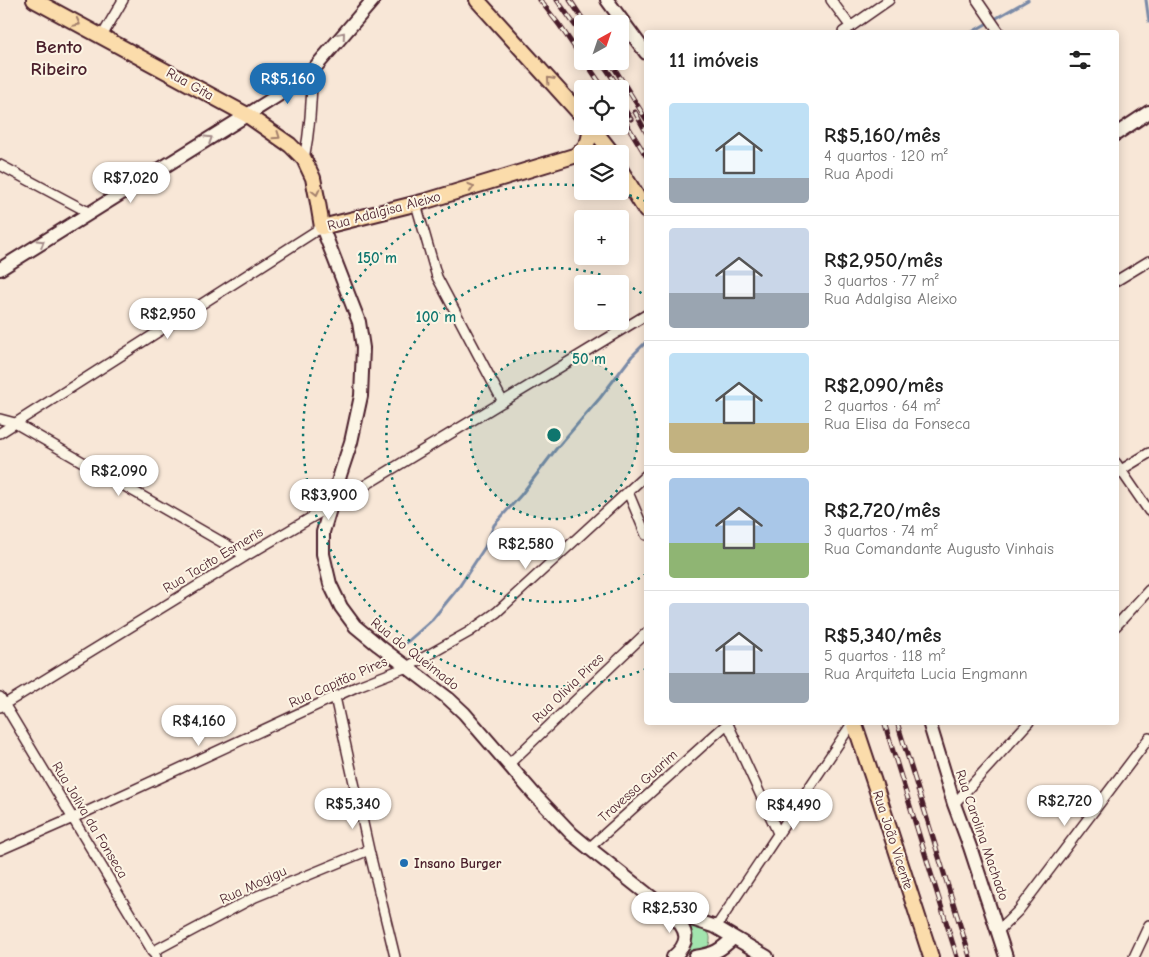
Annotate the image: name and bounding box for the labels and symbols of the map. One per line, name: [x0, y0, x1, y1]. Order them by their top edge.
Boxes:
north arrow: [574, 15, 629, 70]
one-way arrow: [71, 17, 80, 27]
one-way arrow: [336, 32, 344, 41]
district label: Bento Ribeiro: [31, 36, 88, 80]
pin: R$5,160: [242, 62, 334, 105]
street label: Rua Gita: [163, 64, 217, 104]
one-way arrow: [547, 77, 556, 86]
one-way arrow: [271, 130, 280, 139]
one-way arrow: [204, 136, 213, 145]
pin: R$7,020: [85, 162, 177, 204]
one-way arrow: [466, 183, 475, 193]
one-way arrow: [310, 188, 321, 197]
street label: Rua Adalgisa Aleixo: [325, 188, 443, 234]
one-way arrow: [36, 240, 45, 249]
text: 150 m: [357, 249, 397, 267]
pin: R$2,950: [122, 298, 214, 340]
text: 100 m: [416, 308, 456, 326]
text: 50 m: [572, 350, 606, 368]
centre of rings: [545, 426, 563, 444]
pin: R$2,090: [73, 454, 165, 497]
pin: R$3,900: [283, 478, 375, 521]
street label: Rua Tacito Esmeris: [160, 523, 266, 597]
pin: R$2,580: [480, 528, 572, 570]
street label: Rua do Queimado: [367, 614, 463, 694]
street label: Rua Olivia Pires: [529, 650, 607, 726]
street label: Rua Capitão Pires: [286, 653, 390, 711]
pin: R$4,160: [153, 704, 245, 747]
street label: Travessa Guarim: [595, 746, 681, 826]
street label: Rua Joliva da Fonseca: [48, 758, 132, 882]
street label: Rua Carolina Machado: [952, 767, 1012, 903]
pin: R$2,720: [1019, 784, 1111, 827]
pin: R$5,340: [307, 788, 399, 830]
pin: R$4,490: [748, 788, 840, 831]
street label: Rua João Vicente: [869, 788, 917, 892]
place label: Insano Burger: [414, 855, 502, 872]
marker: Insano Burger: [398, 857, 410, 869]
street label: Rua Mogigu: [217, 862, 289, 908]
pin: R$2,530: [624, 892, 716, 934]

